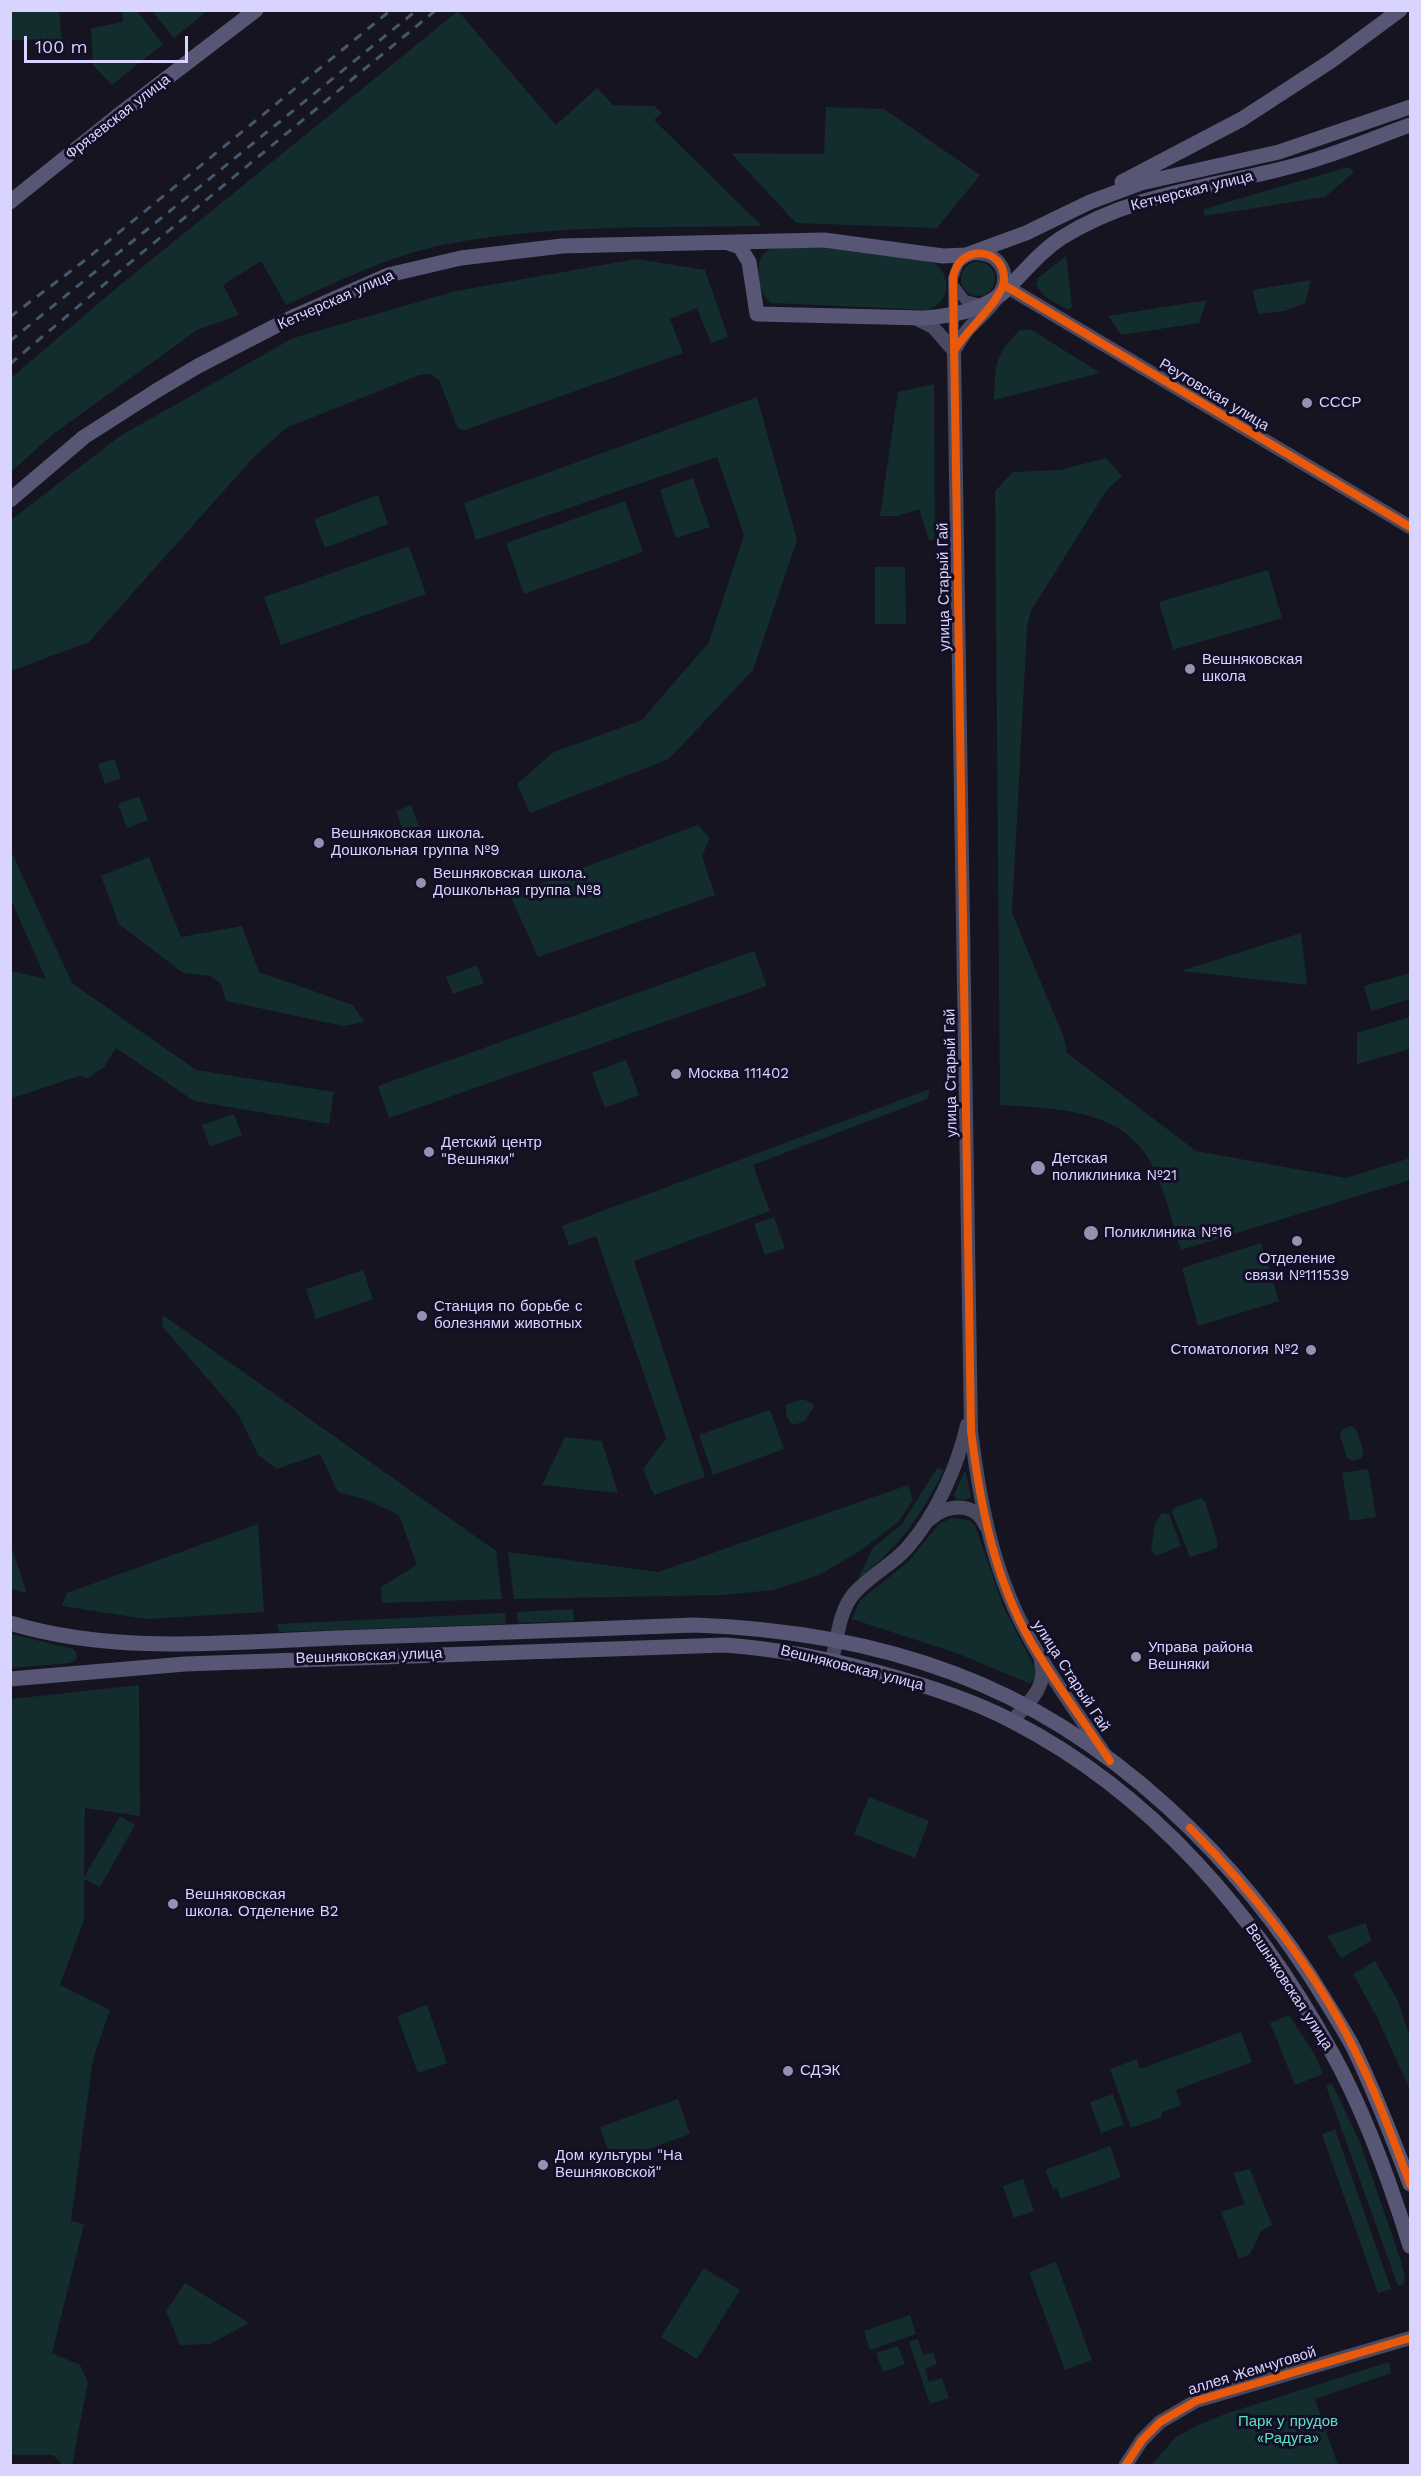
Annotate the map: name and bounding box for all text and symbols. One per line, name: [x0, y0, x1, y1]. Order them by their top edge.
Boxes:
scale bar: [27, 24, 190, 62]
text: 100 m: [35, 36, 88, 57]
street label: Фрязевская улица: [62, 71, 174, 163]
street label: Кетчерская улица: [1129, 167, 1255, 215]
street label: Кетчерская улица: [275, 266, 397, 334]
street label: Реутовская улица: [1156, 355, 1272, 435]
place label: СССР: [1319, 394, 1362, 412]
marker: СССР: [1300, 396, 1314, 410]
street label: улица Старый Гай: [934, 522, 954, 652]
place label: Вешняковская школа: [1202, 651, 1303, 686]
marker: Вешняковская школа: [1183, 662, 1197, 676]
place label: Вешняковская школа. Дошкольная группа №9: [331, 825, 499, 860]
marker: Вешняковская школа. Дошкольная группа №9: [312, 836, 326, 850]
place label: Вешняковская школа. Дошкольная группа №8: [433, 865, 601, 900]
marker: Вешняковская школа. Дошкольная группа №8: [414, 876, 428, 890]
street label: улица Старый Гай: [941, 1008, 961, 1138]
place label: Москва 111402: [688, 1065, 789, 1083]
marker: Москва 111402: [669, 1067, 683, 1081]
place label: Детский центр "Вешняки": [441, 1134, 542, 1169]
marker: Детский центр "Вешняки": [422, 1145, 436, 1159]
place label: Детская поликлиника №21: [1052, 1150, 1177, 1185]
marker: Детская поликлиника №21: [1029, 1159, 1047, 1177]
marker: Поликлиника №16: [1082, 1224, 1100, 1242]
place label: Поликлиника №16: [1104, 1224, 1232, 1242]
marker: Отделение связи №111539: [1290, 1234, 1304, 1248]
place label: Отделение связи №111539: [1245, 1250, 1349, 1285]
place label: Станция по борьбе с болезнями животных: [434, 1298, 582, 1333]
marker: Станция по борьбе с болезнями животных: [415, 1309, 429, 1323]
place label: Стоматология №2: [1171, 1341, 1299, 1359]
marker: Стоматология №2: [1304, 1343, 1318, 1357]
street label: улица Старый Гай: [1028, 1617, 1114, 1735]
place label: Управа района Вешняки: [1148, 1639, 1253, 1674]
street label: Вешняковская улица: [779, 1642, 925, 1694]
street label: Вешняковская улица: [295, 1644, 443, 1668]
marker: Управа района Вешняки: [1129, 1650, 1143, 1664]
place label: Вешняковская школа. Отделение В2: [185, 1886, 339, 1921]
marker: Вешняковская школа. Отделение В2: [166, 1897, 180, 1911]
street label: Вешняковская улица: [1241, 1921, 1337, 2053]
place label: СДЭК: [800, 2062, 840, 2080]
marker: СДЭК: [781, 2064, 795, 2078]
place label: Дом культуры "На Вешняковской": [555, 2147, 682, 2182]
marker: Дом культуры "На Вешняковской": [536, 2158, 550, 2172]
street label: аллея Жемчуговой: [1186, 2343, 1318, 2399]
park label: Парк у прудов «Радуга»: [1238, 2413, 1338, 2448]

